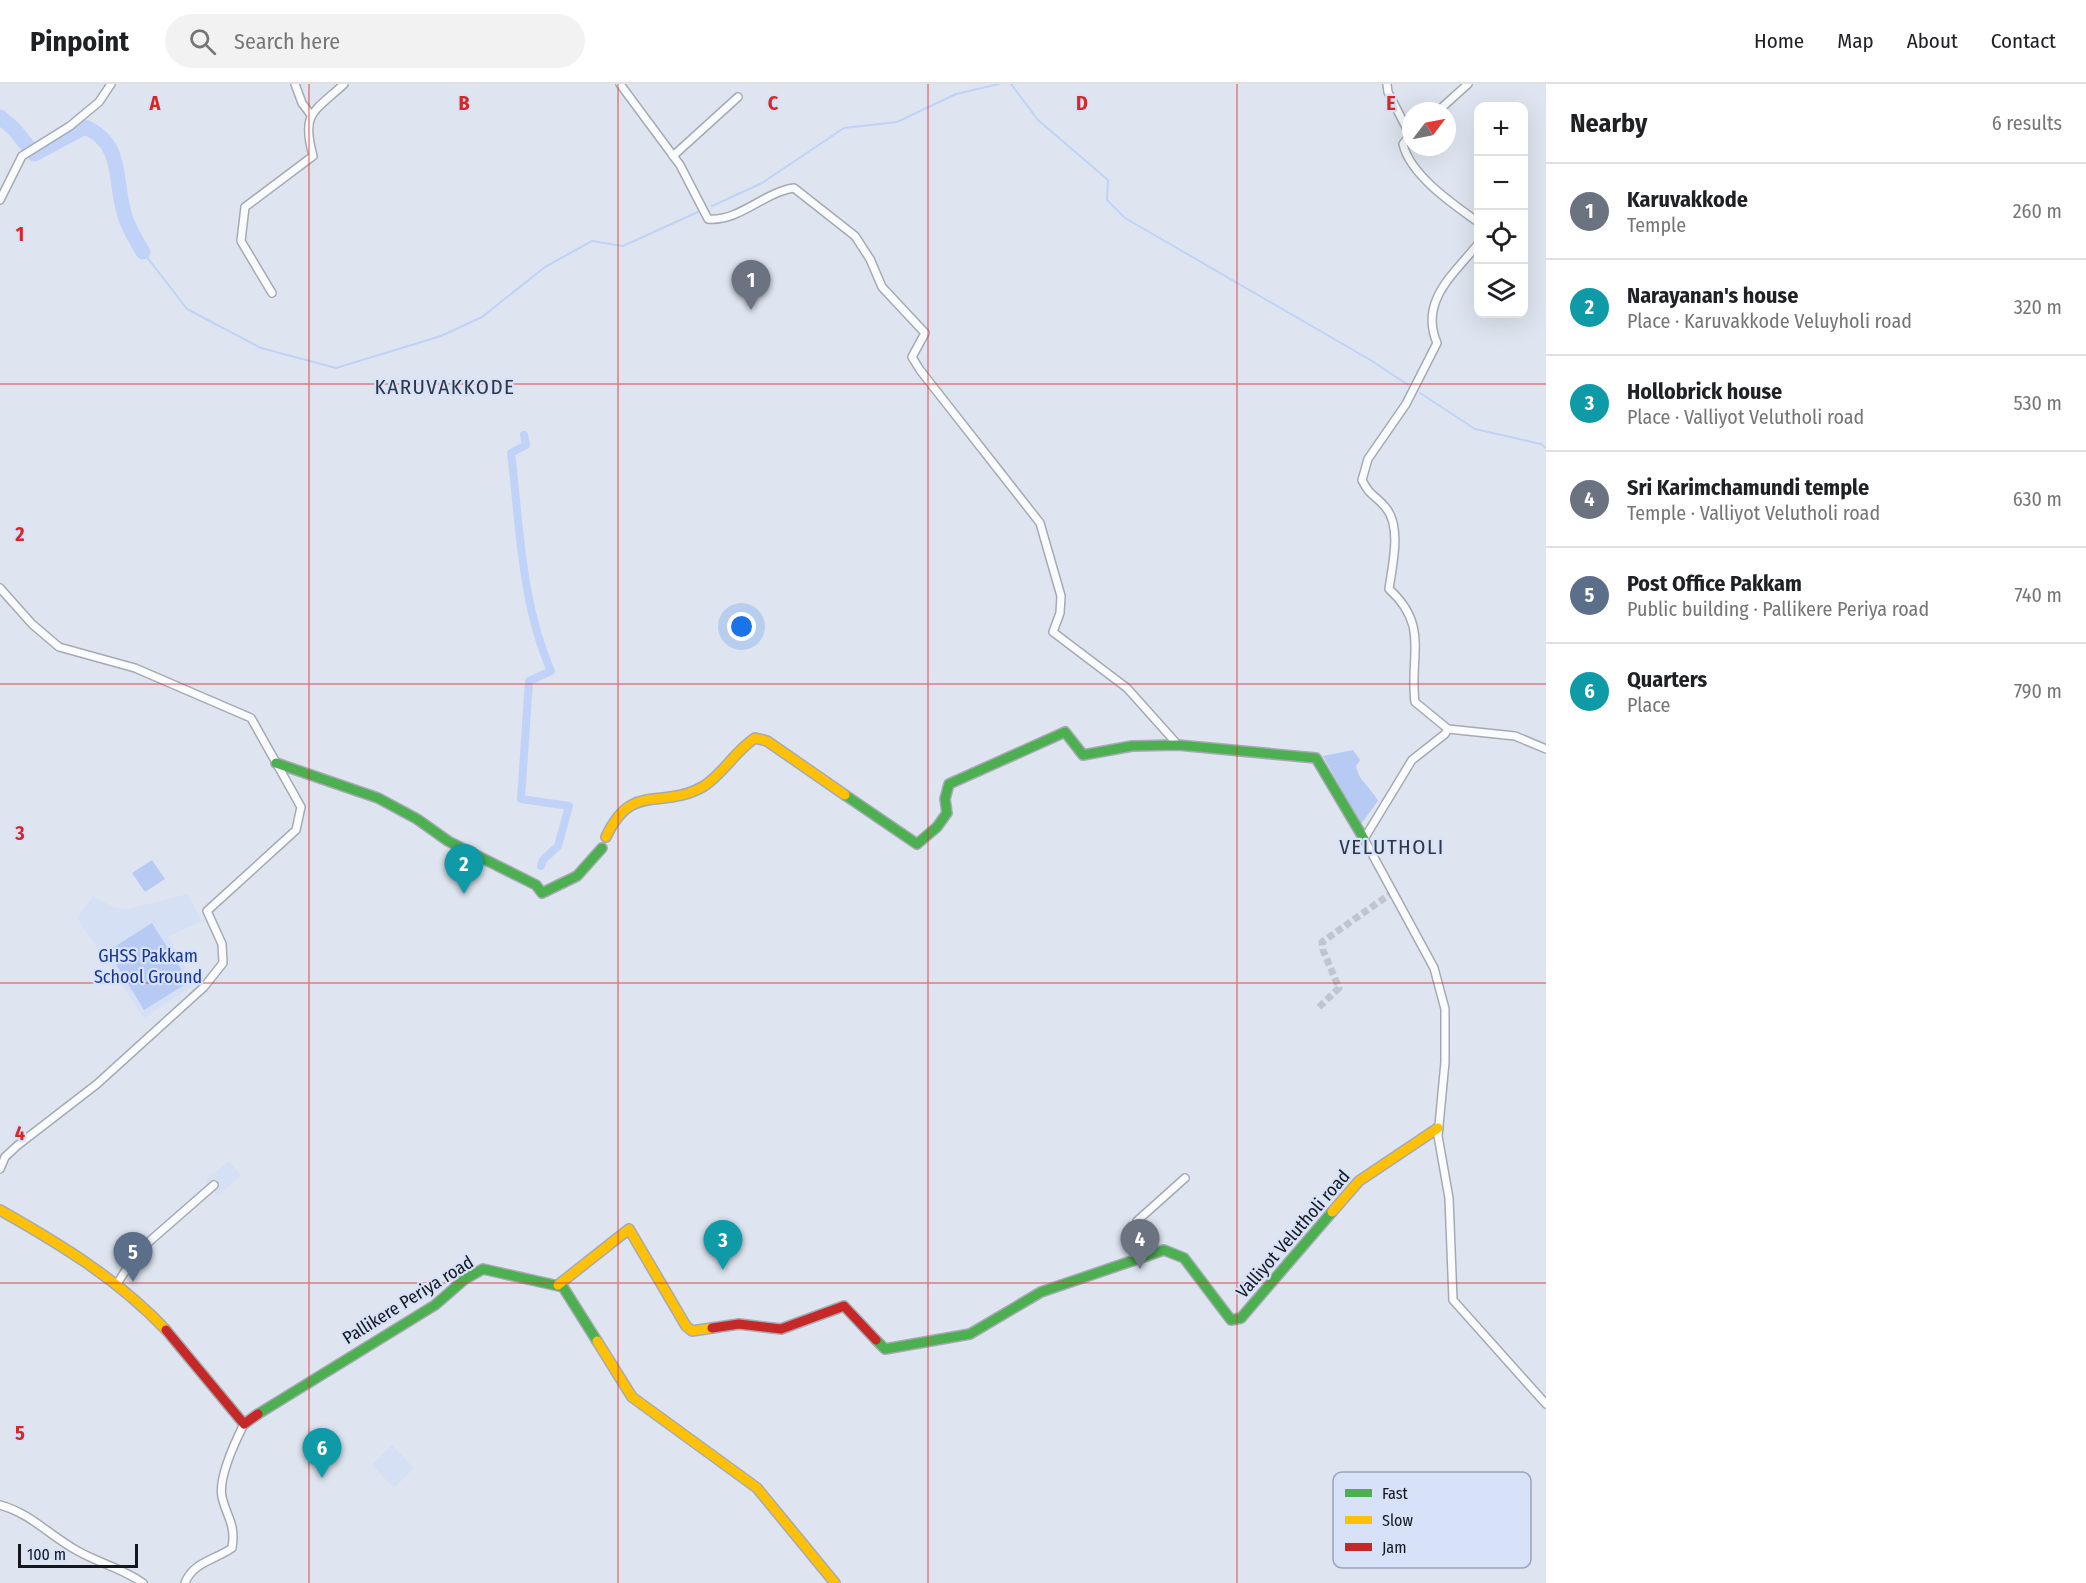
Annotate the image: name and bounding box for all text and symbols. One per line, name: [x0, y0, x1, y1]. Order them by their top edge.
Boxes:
search box: [165, 14, 585, 68]
text: Pinpoint: [30, 25, 129, 58]
icon: search: [186, 25, 219, 58]
text: Search here: [234, 28, 340, 55]
text: Home: [1754, 28, 1804, 54]
text: Map: [1837, 28, 1874, 54]
text: About: [1907, 28, 1958, 54]
text: Contact: [1991, 28, 2056, 54]
text: A: [149, 91, 162, 115]
text: B: [458, 91, 470, 115]
text: C: [768, 91, 779, 115]
text: D: [1076, 91, 1088, 115]
text: E: [1386, 91, 1396, 115]
north arrow: [1402, 102, 1456, 156]
map controls: [1474, 102, 1528, 318]
button: +: [1474, 102, 1528, 156]
text: Nearby: [1570, 108, 1647, 139]
text: 6 results: [1992, 111, 2062, 135]
button: −: [1474, 156, 1528, 210]
text: Karuvakkode: [1627, 186, 1748, 213]
text: 1: [1585, 199, 1594, 223]
text: 260 m: [2013, 199, 2062, 223]
button: locate: [1474, 210, 1528, 264]
text: Temple: [1627, 213, 1686, 237]
text: 1: [16, 222, 24, 246]
pin: 1: [732, 260, 771, 310]
button: layers: [1474, 264, 1528, 318]
text: Narayanan's house: [1627, 282, 1798, 309]
text: 2: [1585, 295, 1594, 319]
text: 320 m: [2014, 295, 2062, 319]
text: Place · Karuvakkode Veluyholi road: [1627, 309, 1912, 333]
district label: KARUVAKKODE: [375, 374, 515, 400]
text: Hollobrick house: [1627, 378, 1782, 405]
text: 3: [1585, 391, 1594, 415]
text: 530 m: [2013, 391, 2062, 415]
text: Place · Valliyot Velutholi road: [1627, 405, 1864, 429]
text: Sri Karimchamundi temple: [1627, 474, 1869, 501]
text: 4: [1584, 487, 1595, 511]
text: 630 m: [2013, 487, 2062, 511]
text: Temple · Valliyot Velutholi road: [1627, 501, 1880, 525]
text: 2: [14, 522, 25, 546]
text: Post Office Pakkam: [1627, 570, 1802, 597]
text: 5: [1585, 583, 1594, 607]
text: 740 m: [2014, 583, 2062, 607]
text: Public building · Pallikere Periya road: [1627, 597, 1929, 621]
your location: [727, 612, 756, 641]
text: Quarters: [1627, 666, 1707, 693]
text: 6: [1584, 679, 1595, 703]
text: 790 m: [2014, 679, 2062, 703]
text: Place: [1627, 693, 1670, 717]
text: 3: [14, 821, 25, 845]
district label: VELUTHOLI: [1339, 834, 1445, 860]
pin: 2: [444, 844, 484, 894]
park label: GHSS Pakkam School Ground: [94, 945, 202, 988]
text: 4: [15, 1121, 25, 1145]
street label: Valliyot Velutholi road: [1231, 1166, 1355, 1302]
pin: 3: [704, 1220, 742, 1270]
pin: 4: [1120, 1220, 1160, 1269]
pin: 5: [114, 1232, 152, 1282]
street label: Pallikere Periya road: [339, 1251, 477, 1349]
text: 5: [15, 1421, 25, 1445]
pin: 6: [302, 1428, 342, 1478]
legend: [1333, 1472, 1531, 1568]
text: Fast: [1382, 1484, 1409, 1503]
text: Slow: [1382, 1511, 1413, 1530]
text: Jam: [1382, 1538, 1407, 1557]
scale bar: [18, 1541, 138, 1568]
text: 100 m: [27, 1545, 66, 1564]

